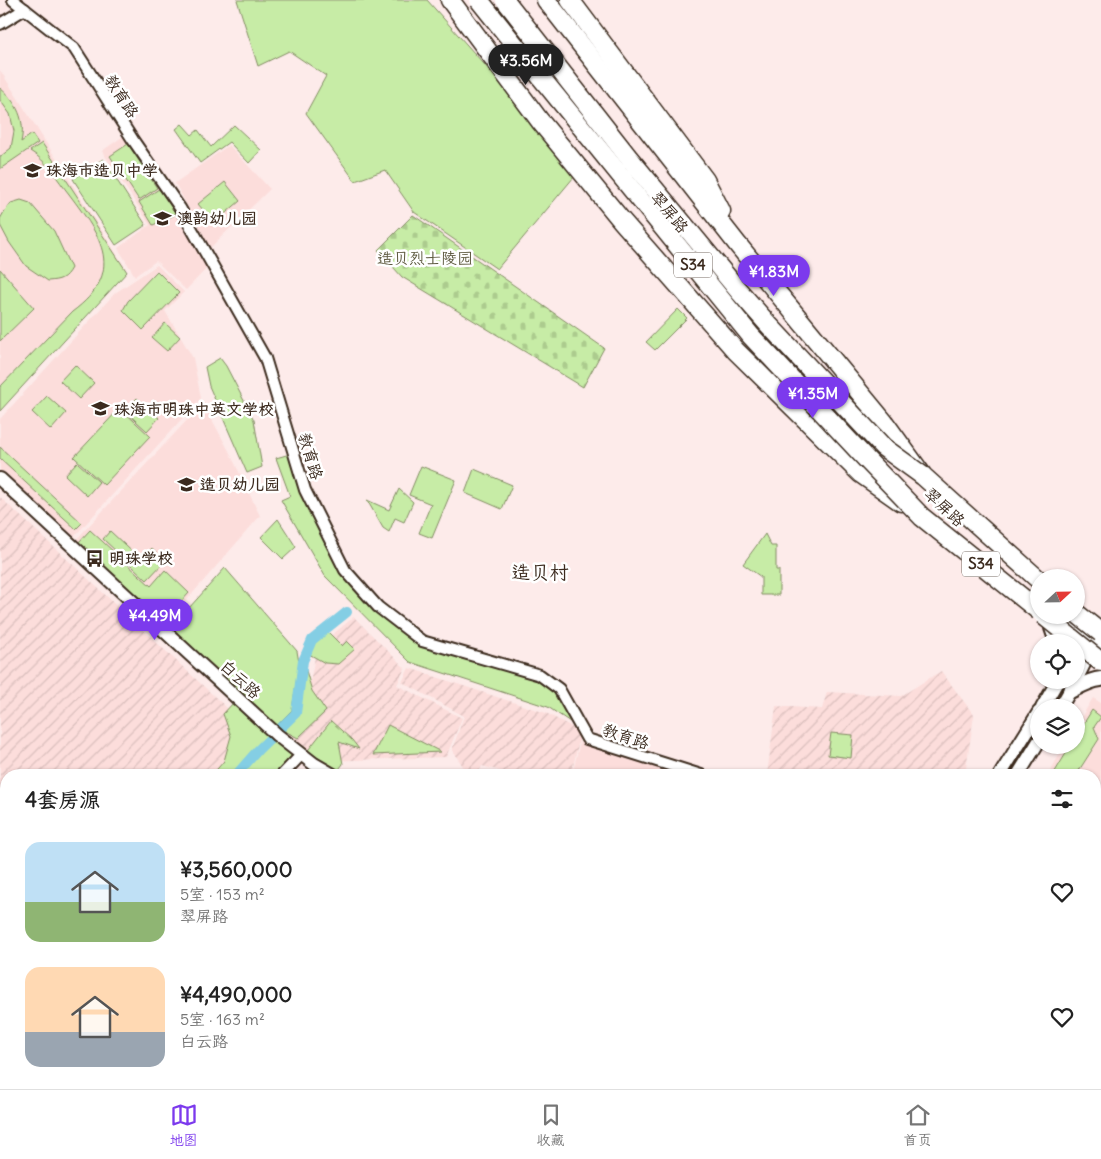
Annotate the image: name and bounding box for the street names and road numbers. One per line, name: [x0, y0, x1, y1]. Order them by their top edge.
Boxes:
street label: 教育路: [101, 70, 143, 122]
street label: 翠屏路: [647, 187, 693, 237]
road number: S34: [674, 252, 712, 278]
street label: 教育路: [294, 430, 328, 482]
street label: 翠屏路: [921, 483, 969, 531]
road number: S34: [962, 552, 1000, 576]
street label: 白云路: [217, 655, 265, 703]
street label: 教育路: [600, 719, 652, 753]

